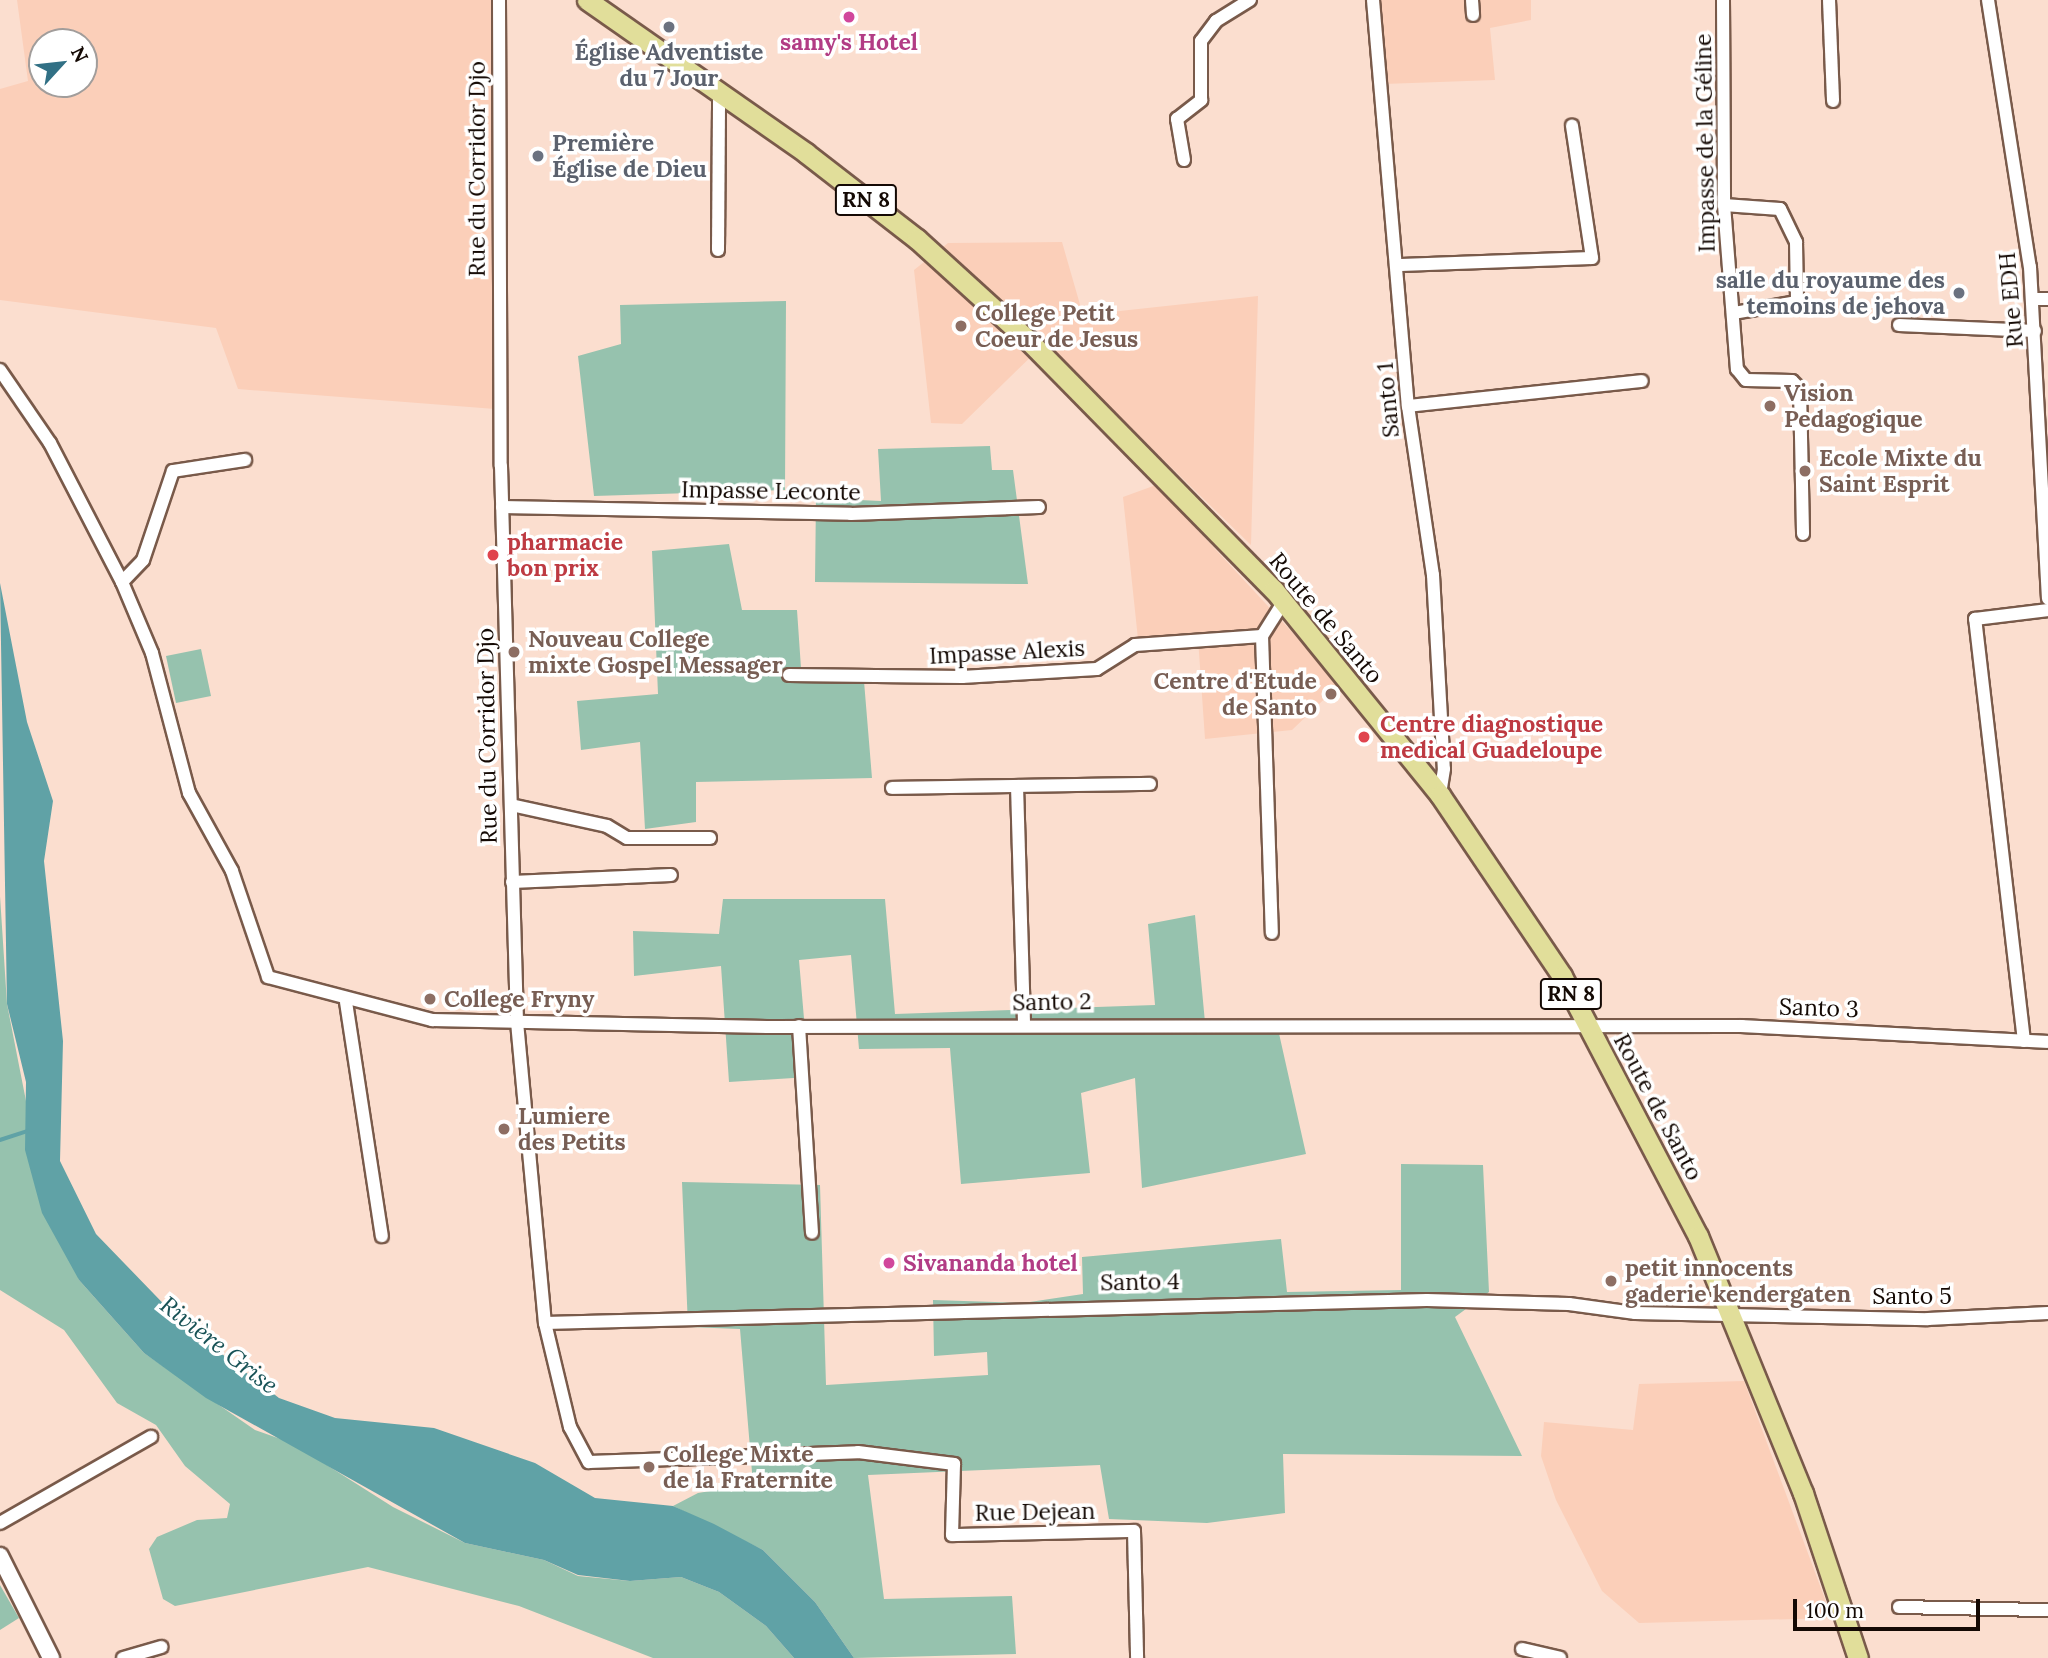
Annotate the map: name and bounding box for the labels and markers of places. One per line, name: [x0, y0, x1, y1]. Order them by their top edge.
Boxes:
marker: samy's Hotel: [841, 9, 857, 25]
marker: Église Adventiste du 7 Jour: [661, 19, 677, 35]
place label: samy's Hotel: [780, 28, 918, 56]
place label: Église Adventiste du 7 Jour: [575, 38, 763, 92]
place label: Première Église de Dieu: [552, 129, 707, 183]
marker: Première Église de Dieu: [530, 148, 546, 164]
place label: salle du royaume des temoins de jehova: [1716, 266, 1945, 320]
marker: salle du royaume des temoins de jehova: [1951, 285, 1967, 301]
place label: College Petit Coeur de Jesus: [975, 299, 1138, 353]
marker: College Petit Coeur de Jesus: [953, 318, 969, 334]
place label: Vision Pedagogique: [1784, 379, 1923, 433]
marker: Vision Pedagogique: [1762, 398, 1778, 414]
place label: Ecole Mixte du Saint Esprit: [1819, 444, 1982, 498]
marker: Ecole Mixte du Saint Esprit: [1797, 463, 1813, 479]
place label: pharmacie bon prix: [507, 528, 623, 582]
marker: pharmacie bon prix: [485, 547, 501, 563]
place label: Nouveau College mixte Gospel Messager: [528, 625, 783, 679]
marker: Nouveau College mixte Gospel Messager: [506, 644, 522, 660]
place label: Centre d'Etude de Santo: [1153, 667, 1317, 721]
marker: Centre d'Etude de Santo: [1323, 686, 1339, 702]
place label: Centre diagnostique medical Guadeloupe: [1380, 710, 1603, 764]
marker: Centre diagnostique medical Guadeloupe: [1354, 727, 1374, 747]
place label: College Fryny: [444, 985, 594, 1013]
marker: College Fryny: [422, 991, 438, 1007]
place label: Lumiere des Petits: [518, 1102, 626, 1156]
marker: Lumiere des Petits: [496, 1121, 512, 1137]
place label: Sivananda hotel: [903, 1249, 1078, 1277]
place label: petit innocents gaderie kendergaten: [1625, 1254, 1851, 1308]
marker: Sivananda hotel: [881, 1255, 897, 1271]
marker: petit innocents gaderie kendergaten: [1603, 1273, 1619, 1289]
place label: College Mixte de la Fraternite: [663, 1440, 833, 1494]
marker: College Mixte de la Fraternite: [641, 1459, 657, 1475]

